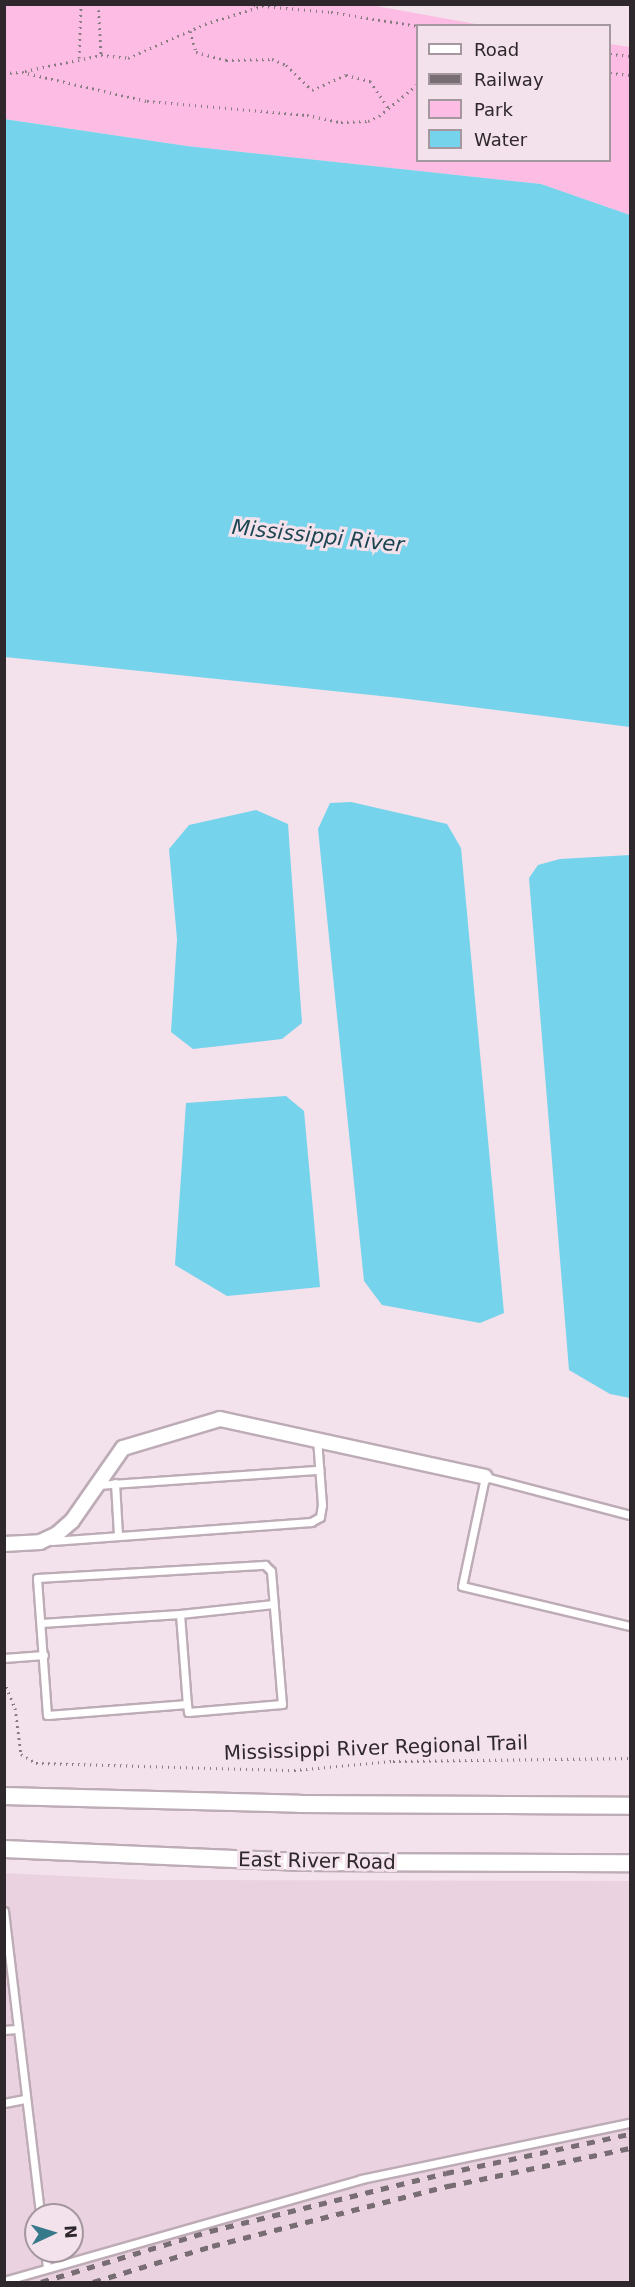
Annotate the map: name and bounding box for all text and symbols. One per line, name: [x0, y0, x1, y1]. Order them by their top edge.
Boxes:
legend: [416, 24, 611, 162]
text: Road: [474, 39, 519, 60]
text: Railway: [474, 69, 544, 90]
text: Park: [474, 99, 513, 120]
text: Water: [474, 129, 527, 150]
water label: Mississippi River: [231, 514, 405, 558]
street label: Mississippi River Regional Trail: [223, 1731, 529, 1765]
street label: East River Road: [238, 1848, 396, 1874]
north arrow: [24, 2203, 84, 2263]
text: N: [61, 2224, 80, 2239]

